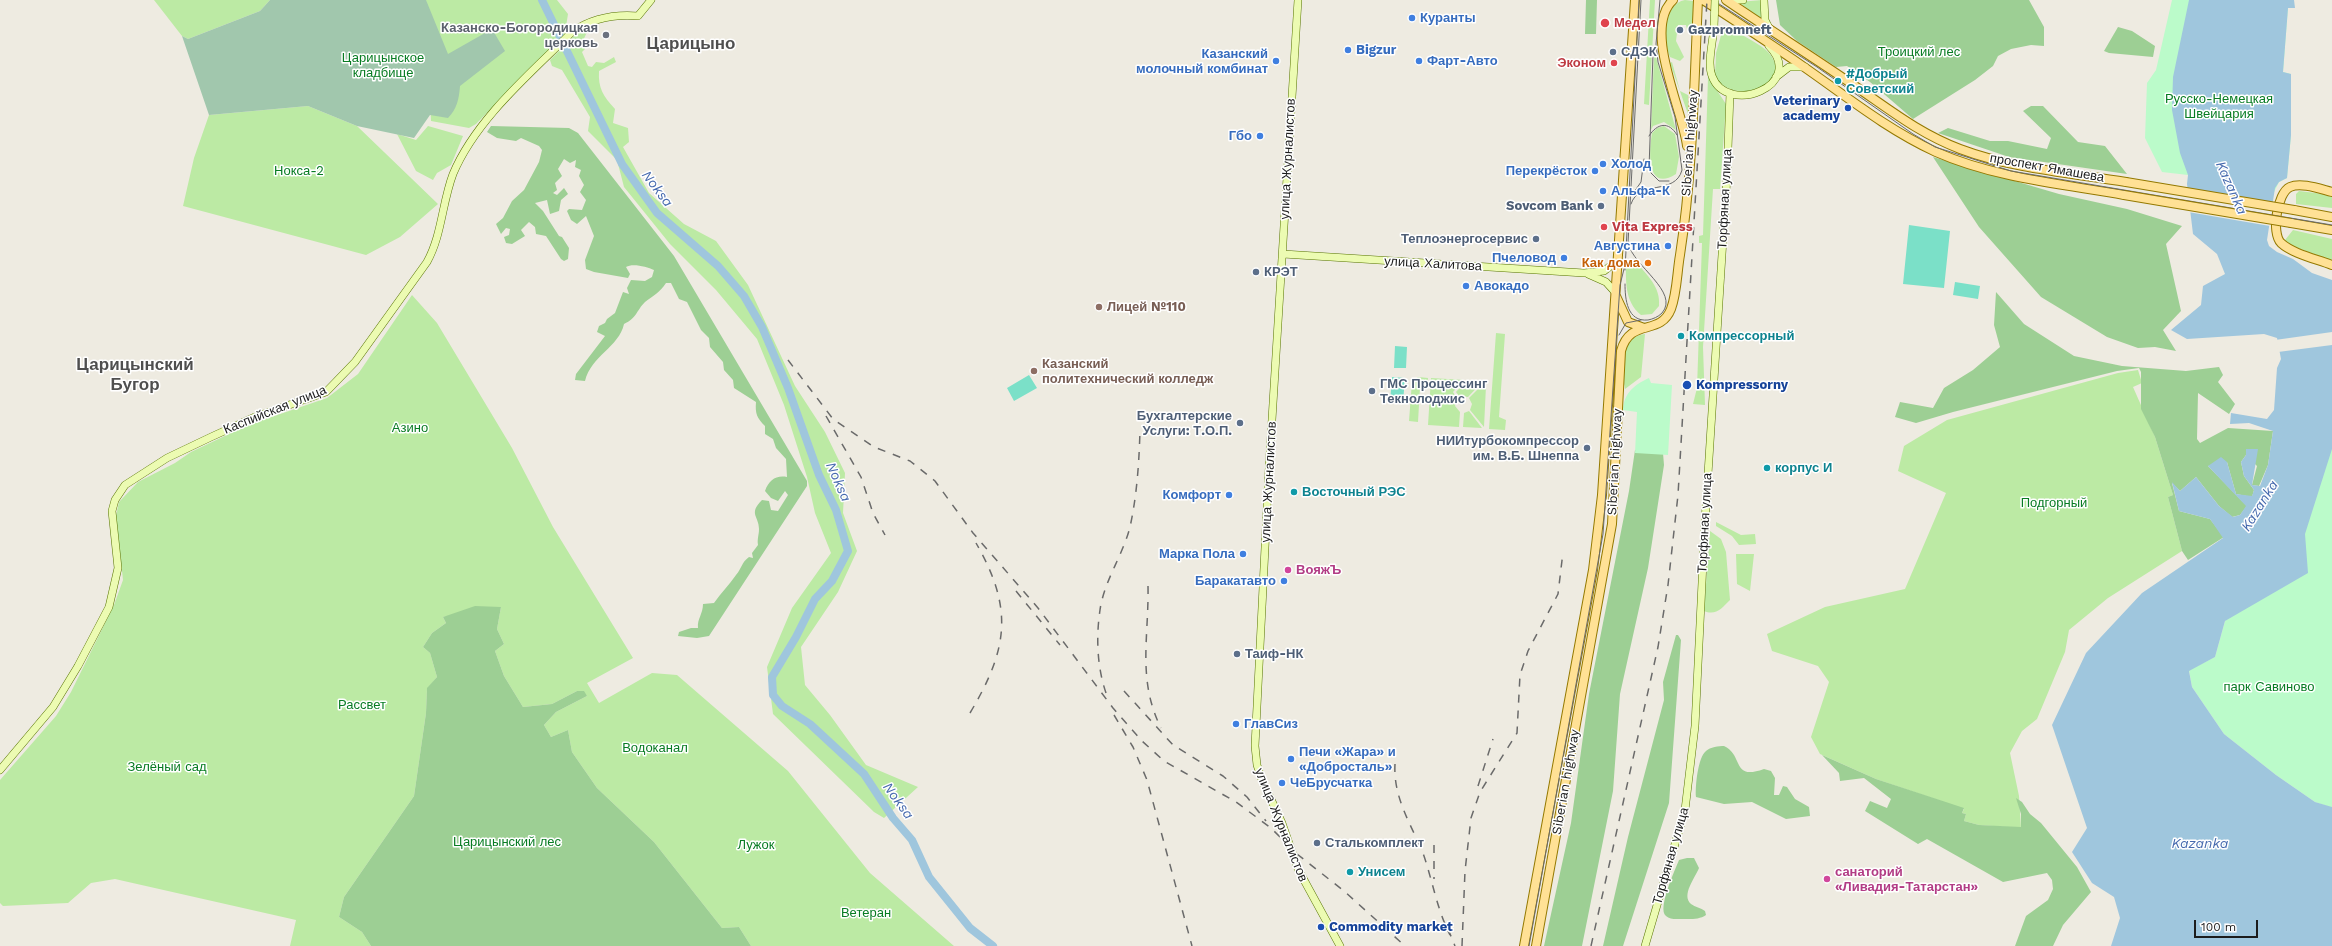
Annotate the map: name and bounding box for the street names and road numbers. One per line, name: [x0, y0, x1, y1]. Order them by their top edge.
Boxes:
street label: Siberian highway: [1678, 89, 1702, 197]
street label: улица Журналистов: [1277, 98, 1299, 220]
street label: Торфяная улица: [1715, 148, 1735, 250]
street label: проспект Ямашева: [1989, 150, 2105, 186]
street label: улица Халитова: [1384, 254, 1482, 274]
street label: Каспийская улица: [221, 382, 329, 438]
street label: Siberian highway: [1604, 408, 1626, 516]
street label: улица Журналистов: [1258, 421, 1280, 543]
street label: Торфяная улица: [1695, 472, 1715, 574]
street label: Siberian highway: [1549, 728, 1583, 836]
street label: улица Журналистов: [1251, 766, 1311, 884]
street label: Торфяная улица: [1650, 806, 1692, 906]

